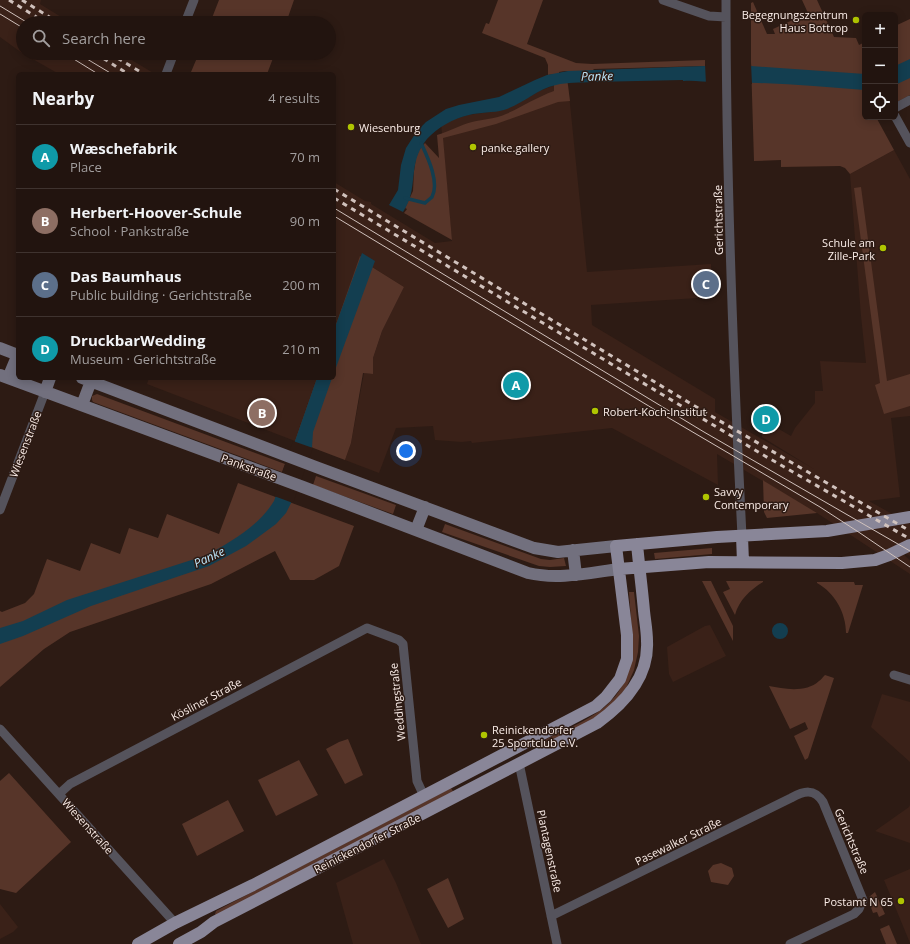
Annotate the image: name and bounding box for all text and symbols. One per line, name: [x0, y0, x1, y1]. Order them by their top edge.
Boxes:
place label: Begegnungszentrum Haus Bottrop: [742, 7, 848, 35]
map controls: [862, 12, 898, 120]
button: +: [862, 12, 898, 48]
marker: Begegnungszentrum Haus Bottrop: [851, 15, 861, 25]
search box: [16, 16, 336, 60]
icon: search: [30, 27, 52, 49]
text: Search here: [62, 28, 146, 48]
button: −: [862, 48, 898, 84]
water label: Panke: [581, 67, 613, 85]
button: locate: [862, 84, 898, 120]
text: Nearby: [32, 87, 94, 110]
text: 4 results: [268, 89, 320, 107]
place label: Wiesenburg: [359, 120, 420, 135]
marker: Wiesenburg: [346, 122, 356, 132]
text: Wæschefabrik: [70, 138, 177, 158]
place label: panke.gallery: [481, 140, 550, 155]
marker: panke.gallery: [468, 142, 478, 152]
text: A: [41, 148, 49, 166]
text: 70 m: [290, 148, 320, 166]
text: Place: [70, 158, 102, 176]
street label: Gerichtstraße: [710, 185, 726, 255]
text: Herbert-Hoover-Schule: [70, 202, 242, 222]
text: B: [41, 212, 49, 230]
text: 90 m: [290, 212, 320, 230]
text: School · Pankstraße: [70, 222, 189, 240]
place label: Schule am Zille-Park: [822, 235, 875, 263]
marker: Schule am Zille-Park: [878, 243, 888, 253]
text: Das Baumhaus: [70, 266, 181, 286]
pin: C: [693, 269, 719, 299]
text: C: [41, 276, 49, 294]
text: 200 m: [282, 276, 320, 294]
text: Public building · Gerichtstraße: [70, 286, 252, 304]
text: DruckbarWedding: [70, 330, 205, 350]
text: D: [40, 340, 50, 358]
text: 210 m: [282, 340, 320, 358]
text: Museum · Gerichtstraße: [70, 350, 216, 368]
pin: A: [503, 370, 529, 400]
pin: B: [249, 398, 275, 428]
place label: Robert-Koch-Institut: [603, 404, 707, 419]
pin: D: [753, 404, 779, 434]
marker: Robert-Koch-Institut: [590, 406, 600, 416]
street label: Wiesenstraße: [5, 409, 45, 479]
your location: [396, 441, 416, 461]
street label: Pankstraße: [219, 450, 279, 484]
place label: Savvy Contemporary: [714, 484, 789, 512]
marker: Savvy Contemporary: [701, 492, 711, 502]
water label: Panke: [191, 542, 227, 572]
street label: Weddingstraße: [385, 662, 409, 742]
street label: Kösliner Straße: [168, 674, 244, 724]
place label: Reinickendorfer 25 Sportclub e.V.: [492, 722, 578, 750]
marker: Reinickendorfer 25 Sportclub e.V.: [479, 730, 489, 740]
street label: Wiesenstraße: [59, 795, 117, 857]
street label: Gerichtstraße: [831, 806, 873, 876]
street label: Plantagenstraße: [534, 808, 566, 894]
street label: Reinickendorfer Straße: [311, 810, 423, 876]
street label: Pasewalker Straße: [632, 814, 724, 868]
place label: Postamt N 65: [824, 894, 893, 909]
marker: Postamt N 65: [896, 896, 906, 906]

